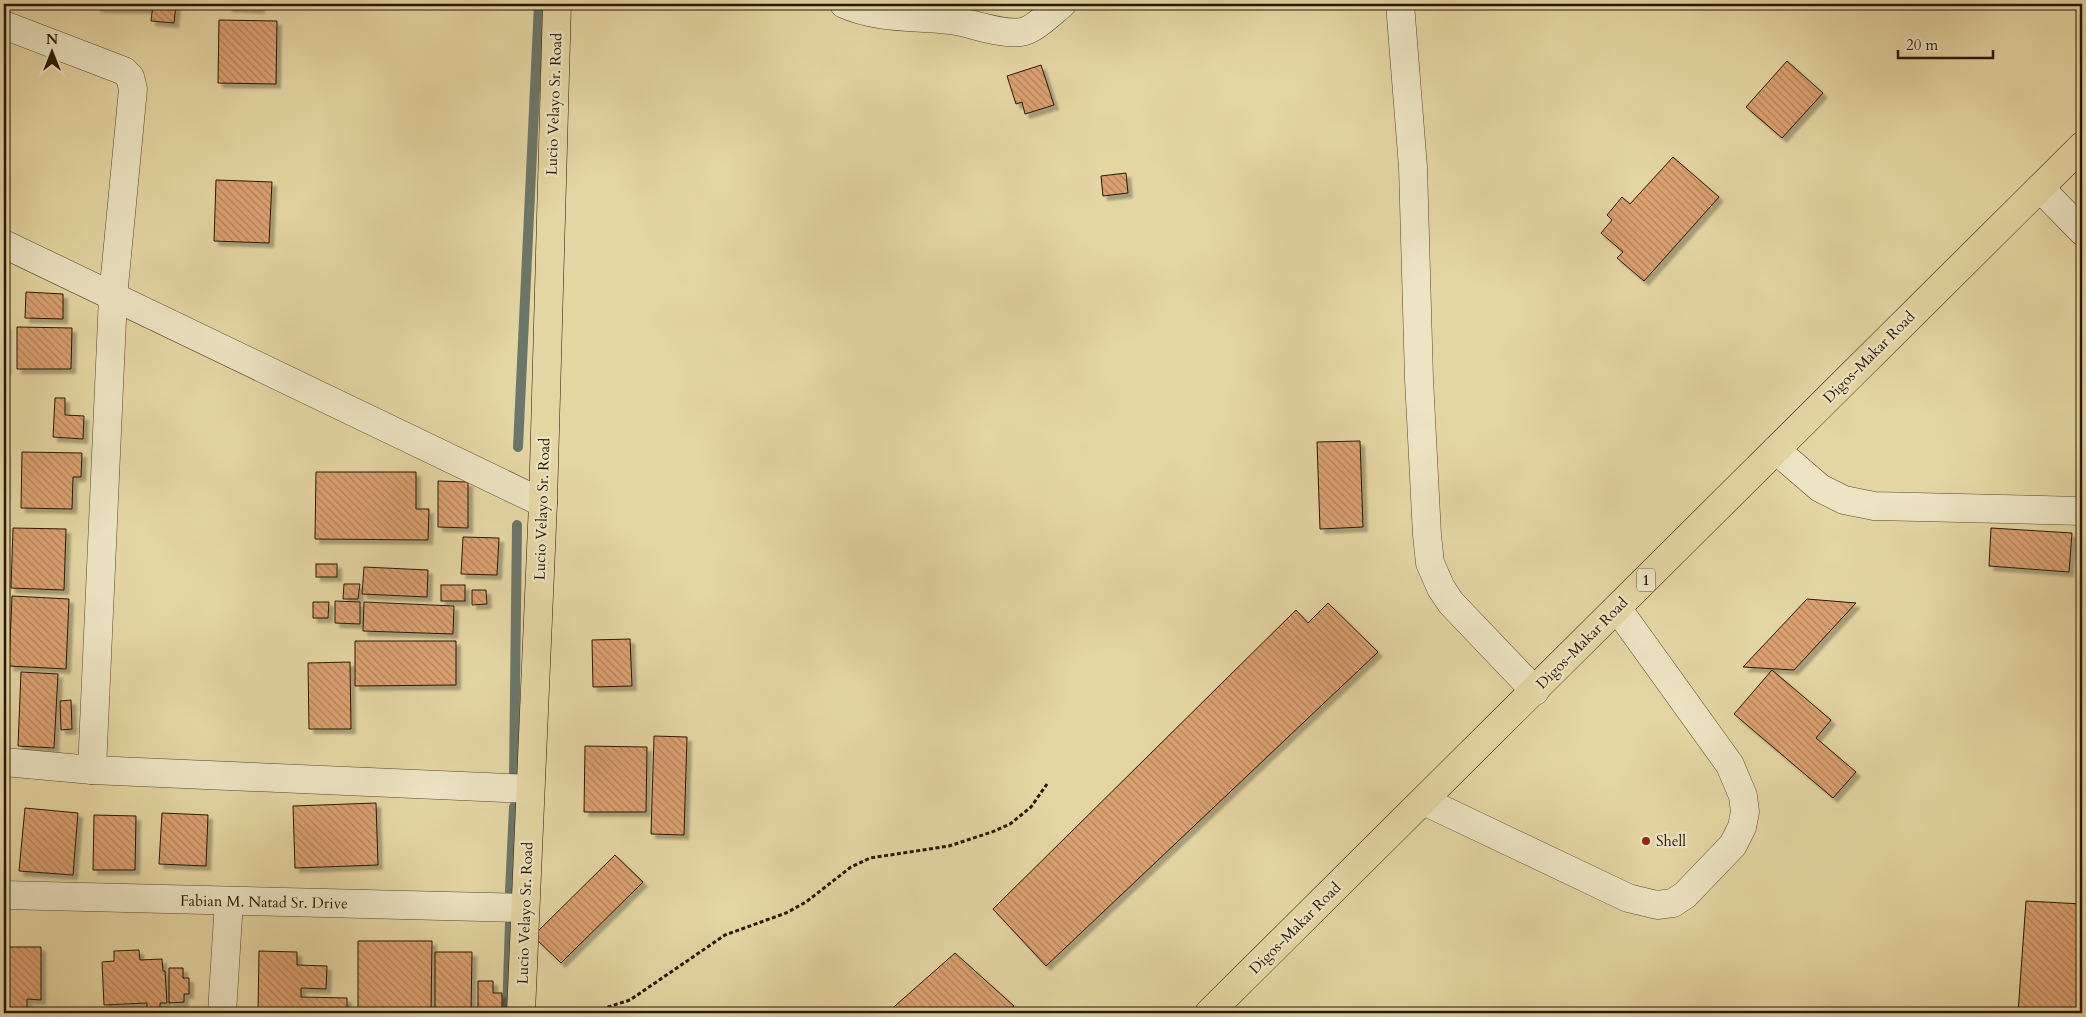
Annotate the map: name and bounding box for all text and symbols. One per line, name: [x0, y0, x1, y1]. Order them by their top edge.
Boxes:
north arrow: [28, 28, 78, 78]
scale bar: [1898, 28, 1994, 60]
text: N: [46, 30, 58, 49]
street label: Lucio Velayo Sr. Road: [542, 32, 566, 176]
text: 20 m: [1906, 35, 1938, 55]
street label: Digos-Makar Road: [1819, 307, 1919, 407]
street label: Lucio Velayo Sr. Road: [530, 437, 554, 581]
road number: 1: [1637, 568, 1655, 592]
street label: Digos-Makar Road: [1532, 593, 1632, 693]
place label: Shell: [1656, 831, 1686, 851]
marker: Shell: [1640, 835, 1652, 847]
street label: Lucio Velayo Sr. Road: [513, 841, 537, 985]
street label: Digos-Makar Road: [1245, 878, 1345, 978]
street label: Fabian M. Natad Sr. Drive: [180, 891, 348, 913]

